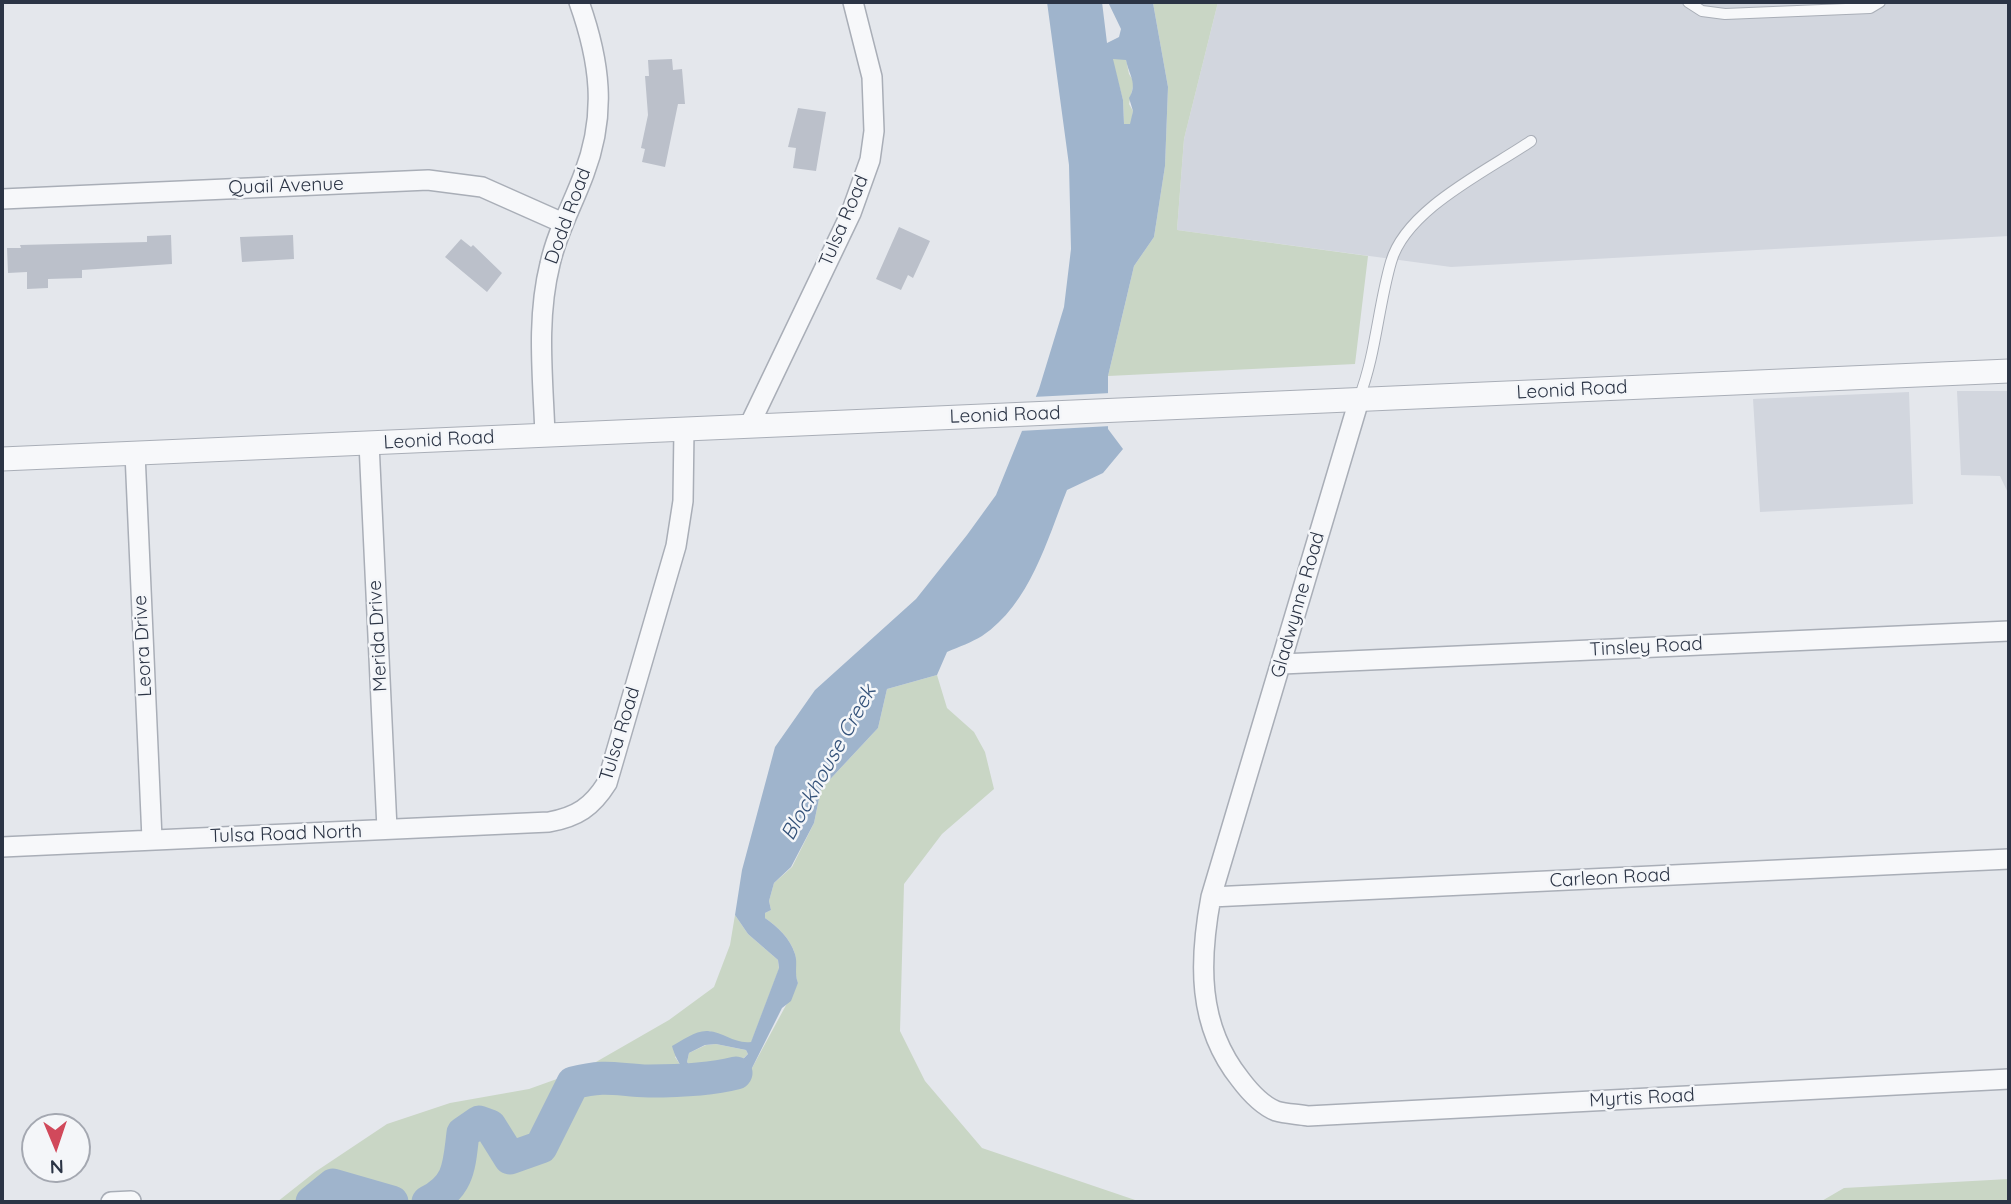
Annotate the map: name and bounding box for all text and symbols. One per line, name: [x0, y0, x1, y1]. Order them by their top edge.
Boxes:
street label: Dodd Road: [540, 165, 596, 267]
street label: Tulsa Road: [815, 172, 873, 270]
street label: Quail Avenue: [228, 173, 344, 199]
street label: Leonid Road: [1516, 376, 1628, 404]
street label: Leonid Road: [949, 402, 1061, 428]
street label: Leonid Road: [383, 426, 495, 454]
street label: Gladwynne Road: [1266, 529, 1330, 681]
street label: Merida Drive: [364, 580, 392, 692]
street label: Leora Drive: [129, 595, 157, 697]
street label: Tinsley Road: [1589, 633, 1703, 661]
water label: Blockhouse Creek: [776, 681, 882, 845]
street label: Tulsa Road: [595, 684, 645, 784]
street label: Tulsa Road North: [209, 820, 363, 848]
street label: Carleon Road: [1549, 863, 1671, 893]
street label: Myrtis Road: [1589, 1084, 1695, 1112]
north arrow: [21, 1113, 91, 1183]
text: N: [49, 1155, 64, 1179]

